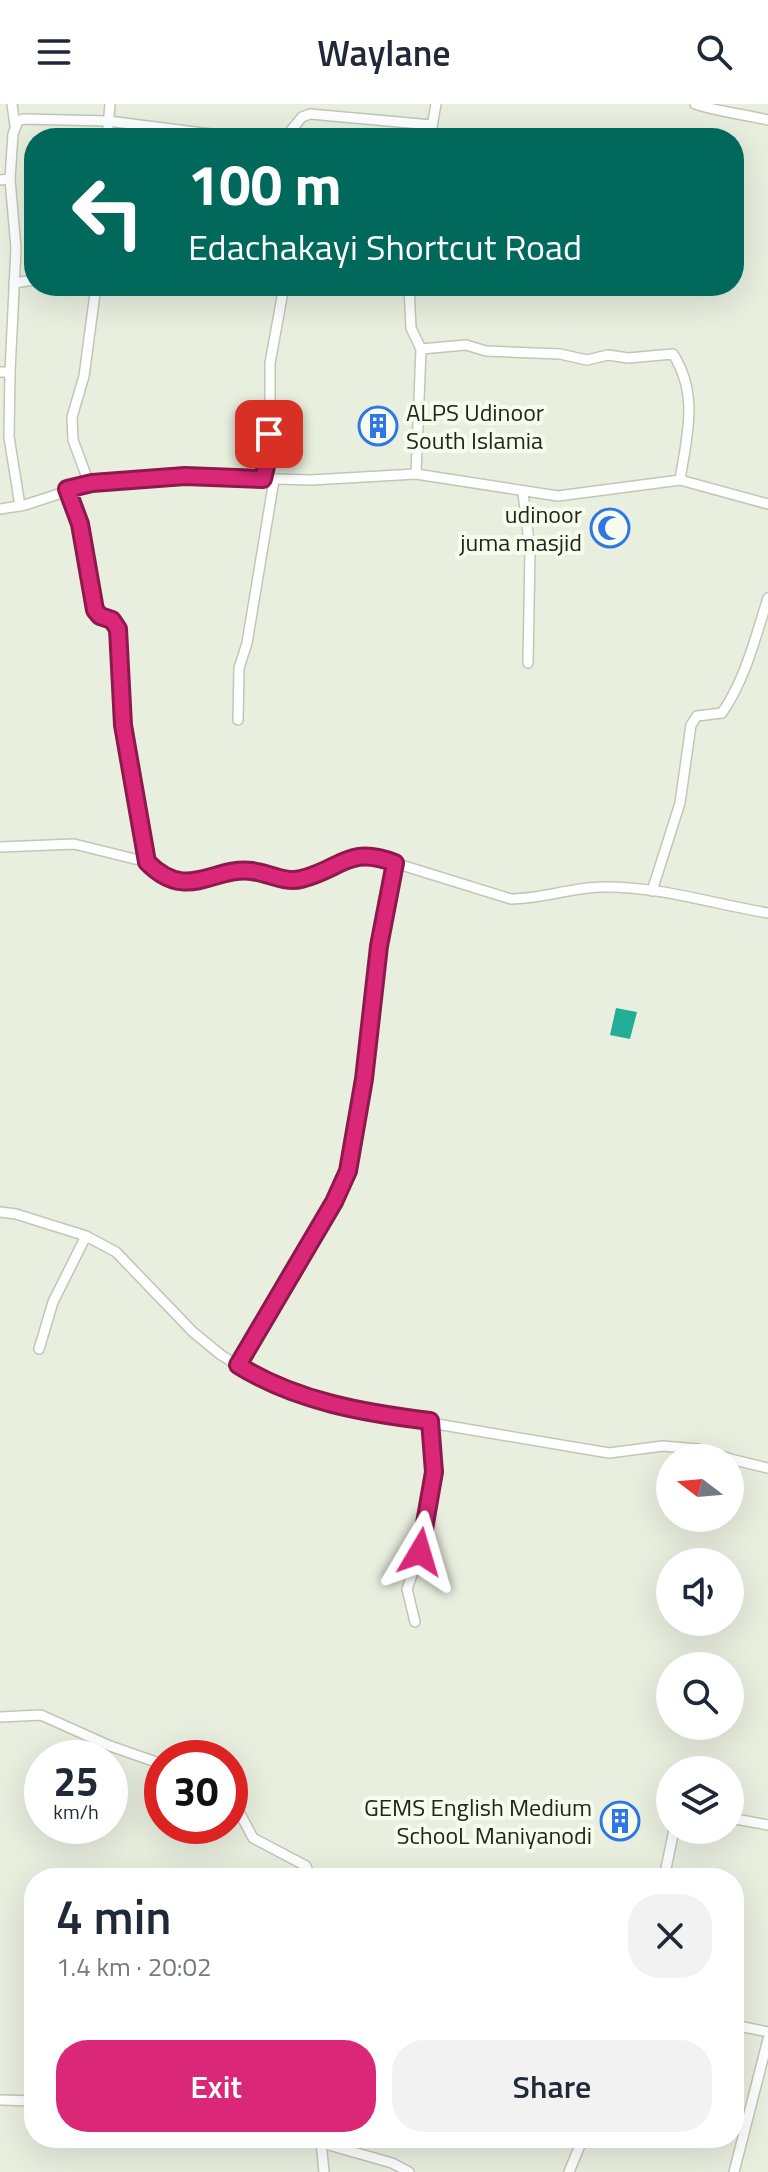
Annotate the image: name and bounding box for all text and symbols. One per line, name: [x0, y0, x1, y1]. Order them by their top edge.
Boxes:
text: Waylane: [317, 25, 451, 80]
icon: menu: [32, 30, 76, 74]
icon: search: [692, 30, 736, 74]
text: 100 m: [188, 142, 341, 227]
icon: left: [56, 160, 160, 264]
text: Edachakayi Shortcut Road: [188, 219, 582, 274]
place label: ALPS Udinoor South Islamia: [406, 394, 544, 458]
pin: [235, 400, 303, 468]
building icon: ALPS Udinoor South Islamia: [357, 405, 399, 447]
icon: arrive: [247, 412, 291, 456]
place label: udinoor juma masjid: [458, 496, 582, 560]
mosque icon: udinoor juma masjid: [589, 507, 631, 549]
north arrow: [656, 1444, 744, 1532]
map controls: [656, 1444, 744, 1844]
position arrow: [378, 1510, 462, 1594]
button: sound: [656, 1548, 744, 1636]
button: search: [656, 1652, 744, 1740]
speed limit sign: 30: [144, 1740, 248, 1844]
text: 25: [54, 1751, 98, 1812]
button: layers: [656, 1756, 744, 1844]
place label: GEMS English Medium SchooL Maniyanodi: [364, 1789, 592, 1853]
text: km/h: [53, 1796, 99, 1827]
building icon: GEMS English Medium SchooL Maniyanodi: [599, 1800, 641, 1842]
text: 4 min: [56, 1880, 171, 1953]
button: close: [628, 1894, 712, 1978]
text: 1.4 km · 20:02: [56, 1947, 212, 1986]
button: Exit: [56, 2040, 376, 2132]
button: Share: [392, 2040, 712, 2132]

